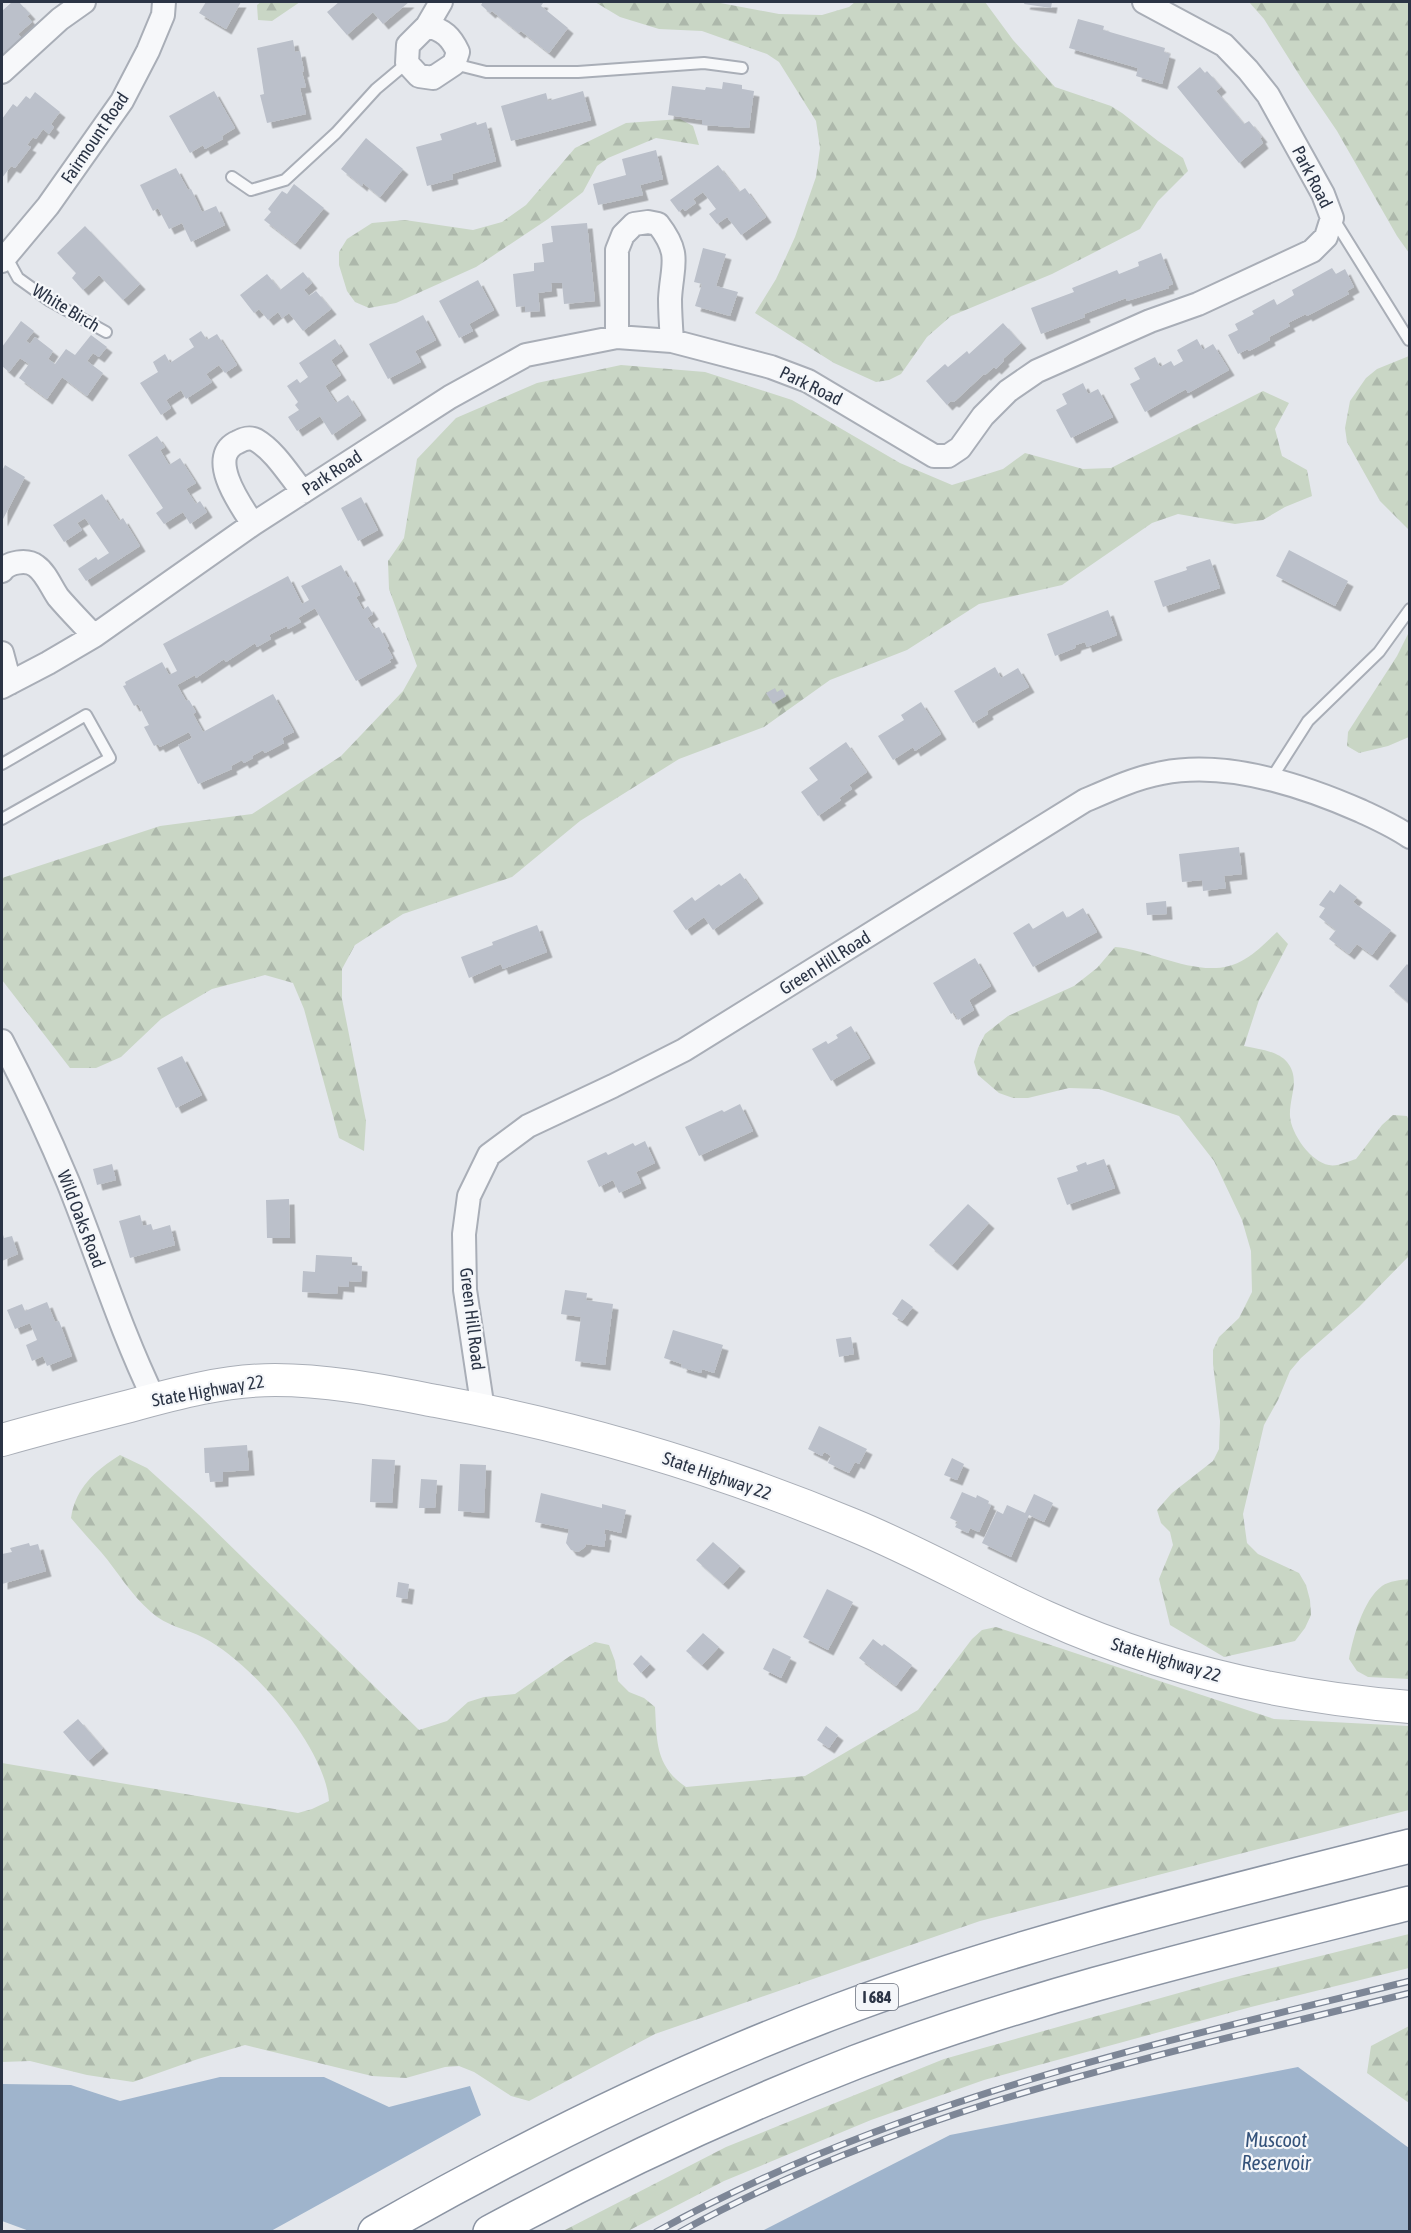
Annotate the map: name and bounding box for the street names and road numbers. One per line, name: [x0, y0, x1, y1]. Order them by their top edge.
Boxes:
street label: Fairmount Road: [56, 88, 133, 187]
street label: Park Road: [1288, 142, 1337, 211]
street label: White Birch: [29, 279, 104, 336]
street label: Park Road: [777, 361, 846, 410]
street label: Park Road: [298, 446, 365, 500]
street label: Green Hill Road: [775, 926, 874, 999]
street label: Wild Oaks Road: [53, 1167, 110, 1271]
street label: Green Hill Road: [456, 1266, 489, 1371]
street label: State Highway 22: [150, 1370, 266, 1411]
street label: State Highway 22: [660, 1447, 774, 1504]
street label: State Highway 22: [1109, 1633, 1224, 1686]
road number: I 684: [856, 1984, 898, 2010]

